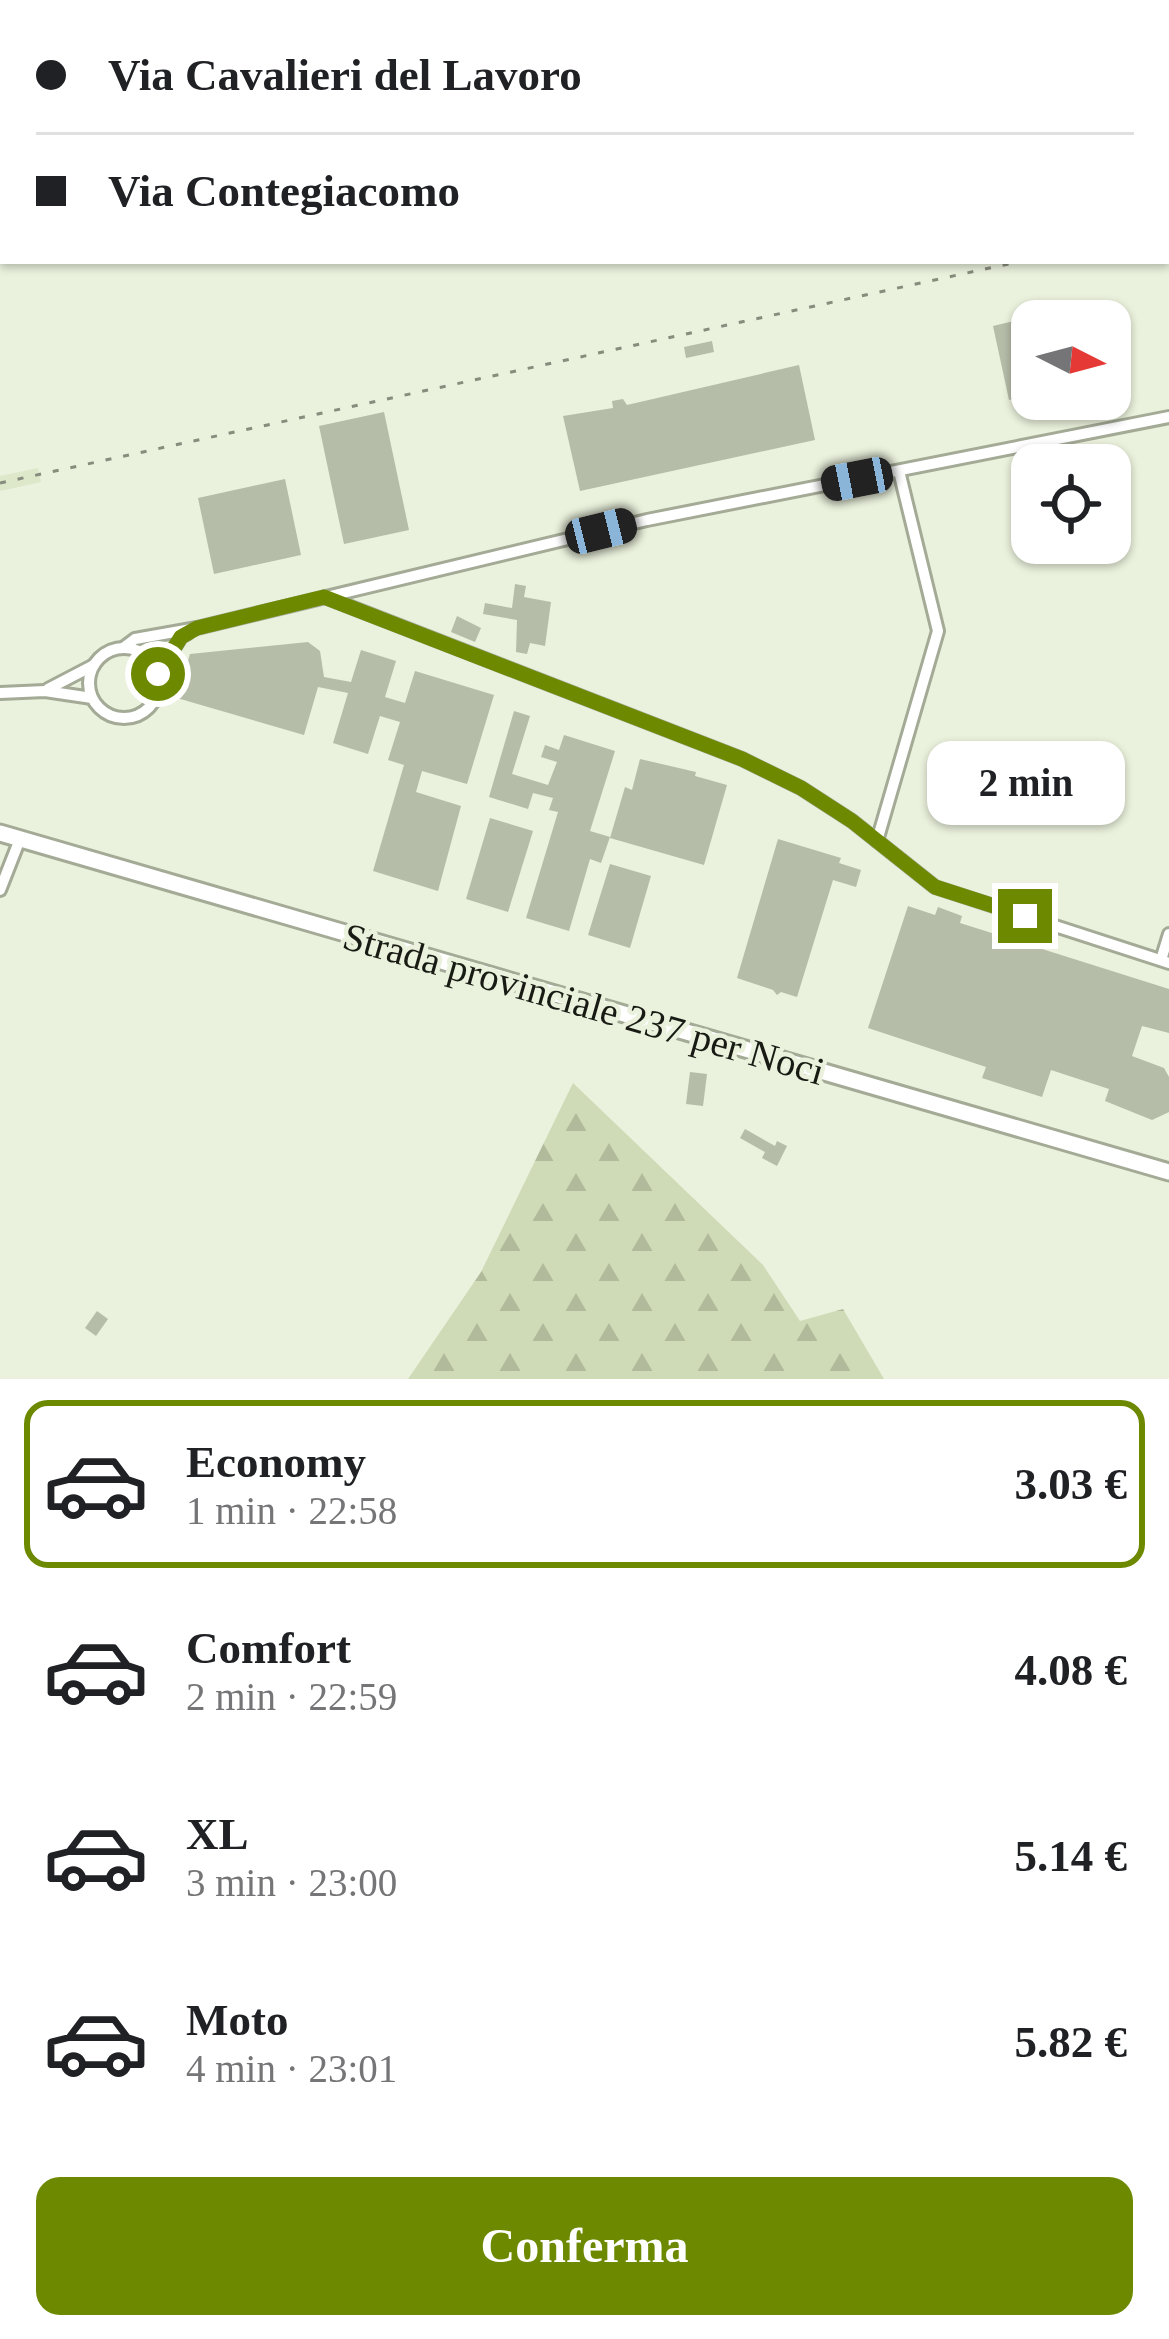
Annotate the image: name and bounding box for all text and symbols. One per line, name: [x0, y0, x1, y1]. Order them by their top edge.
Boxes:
text: Via Cavalieri del Lavoro: [108, 50, 582, 100]
text: Via Contegiacomo: [108, 166, 460, 216]
north arrow: [1011, 300, 1131, 420]
map controls: [1011, 300, 1131, 564]
button: locate: [1011, 444, 1131, 564]
car: [818, 454, 896, 504]
car: [562, 505, 640, 557]
route start: [131, 647, 185, 701]
callout: 2 min: [926, 742, 1124, 826]
text: 2 min: [979, 761, 1073, 804]
route end: [998, 889, 1052, 943]
street label: Strada provinciale 237 per Noci: [338, 914, 829, 1094]
icon: car: [42, 1430, 150, 1538]
text: Economy: [186, 1437, 366, 1487]
text: 3.03 €: [1015, 1459, 1127, 1509]
text: 1 min · 22:58: [186, 1489, 397, 1532]
icon: car: [42, 1616, 150, 1724]
text: Comfort: [186, 1623, 351, 1673]
text: 4.08 €: [1015, 1645, 1127, 1695]
text: 2 min · 22:59: [186, 1675, 397, 1718]
icon: car: [42, 1802, 150, 1910]
text: XL: [186, 1809, 249, 1859]
text: 5.14 €: [1015, 1831, 1127, 1881]
text: 3 min · 23:00: [186, 1861, 397, 1904]
icon: car: [42, 1988, 150, 2096]
text: Moto: [186, 1995, 288, 2045]
text: 5.82 €: [1015, 2017, 1127, 2067]
text: 4 min · 23:01: [186, 2047, 397, 2090]
button: Conferma: [36, 2177, 1133, 2315]

